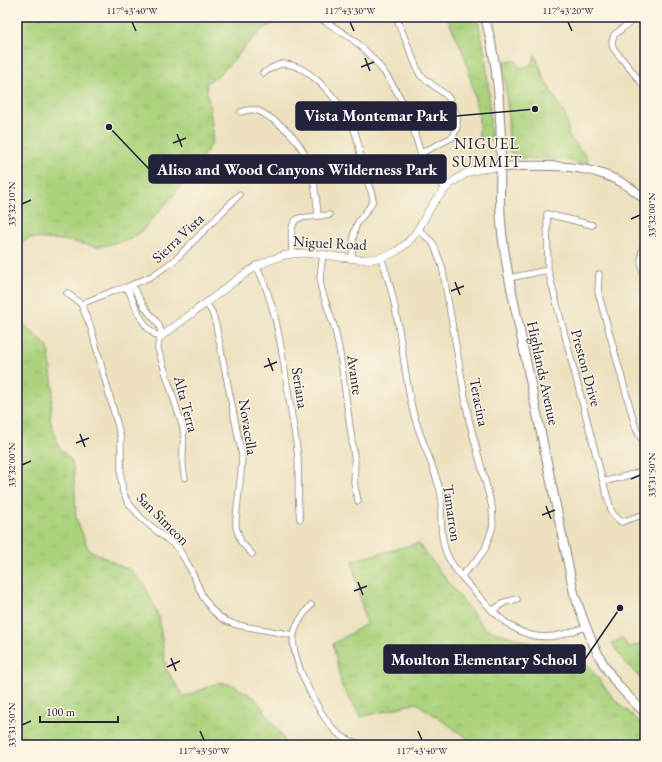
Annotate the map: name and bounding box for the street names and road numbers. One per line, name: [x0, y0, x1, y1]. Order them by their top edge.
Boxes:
street label: Sierra Vista: [148, 209, 208, 267]
street label: Niguel Road: [293, 231, 368, 254]
street label: Highlands Avenue: [523, 319, 564, 427]
street label: Preston Drive: [567, 327, 606, 409]
street label: Avante: [343, 353, 368, 396]
street label: Seriana: [288, 366, 313, 410]
street label: Alta Terra: [170, 372, 203, 434]
street label: Teracina: [465, 376, 493, 428]
street label: Novacella: [235, 398, 262, 456]
street label: Tamarron: [439, 483, 466, 543]
street label: San Simeon: [133, 488, 194, 549]

